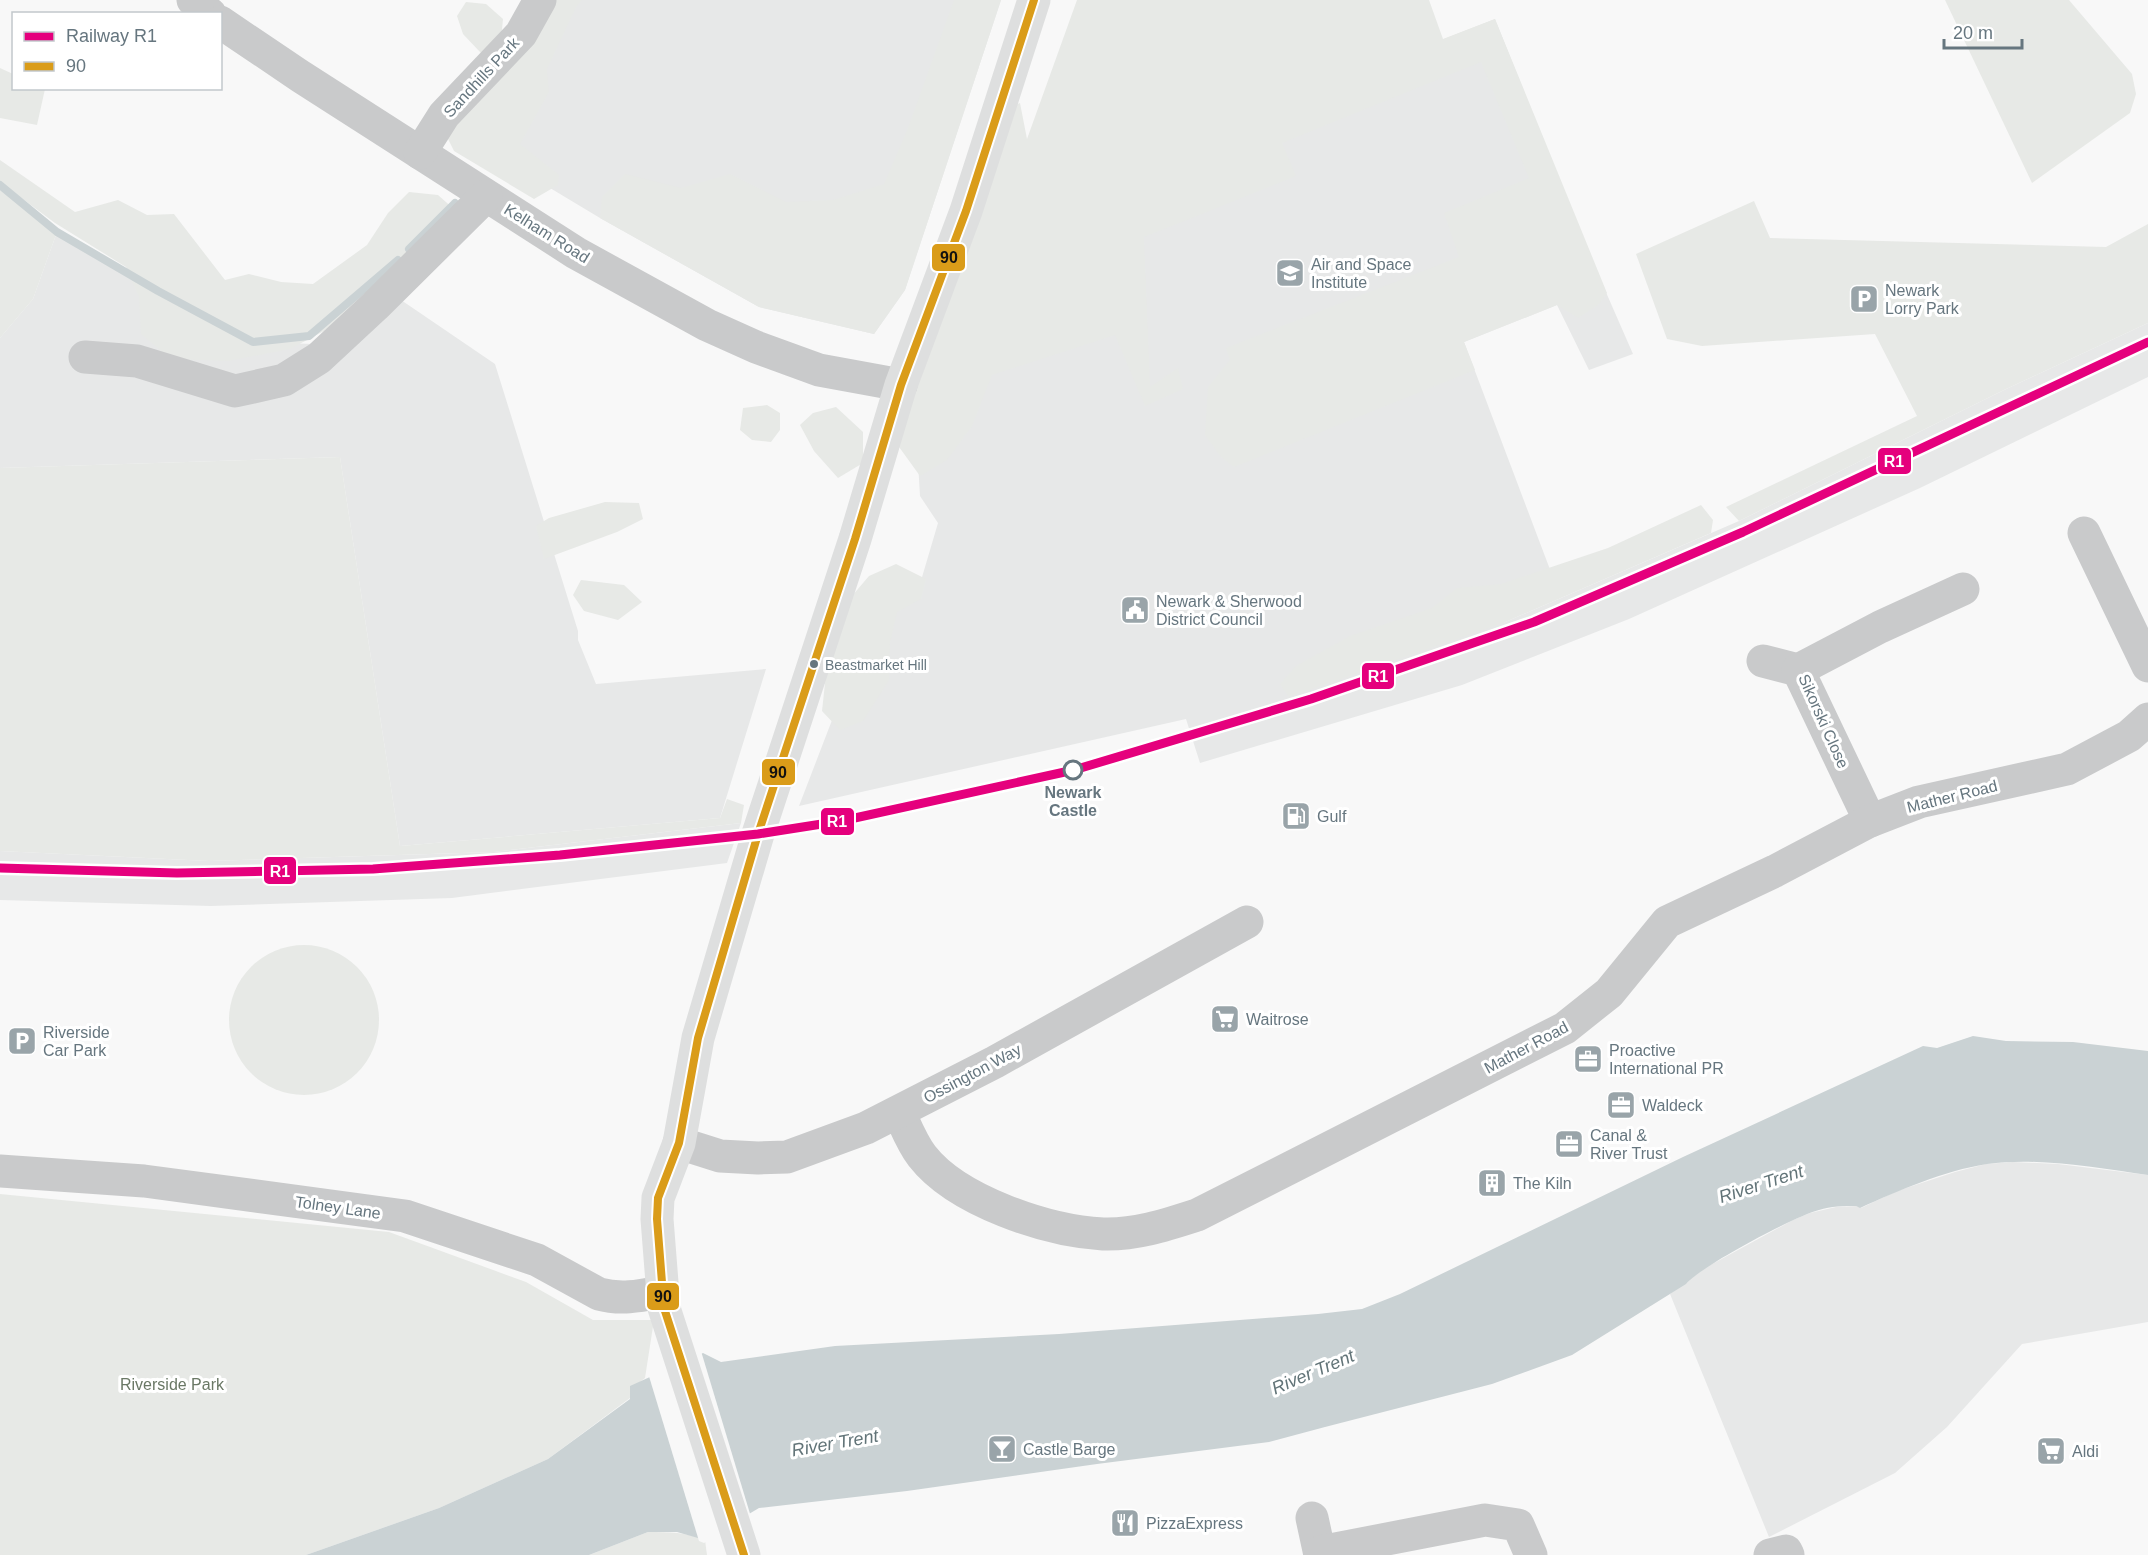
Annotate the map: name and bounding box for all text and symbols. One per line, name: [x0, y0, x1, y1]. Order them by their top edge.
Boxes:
legend: [12, 12, 222, 90]
scale bar: [1944, 12, 2022, 50]
text: 20 m: [1953, 23, 1993, 43]
text: Railway R1: [66, 26, 157, 46]
street label: Sandhills Park: [440, 33, 523, 121]
text: 90: [66, 56, 86, 76]
street label: Kelham Road: [501, 201, 592, 266]
line badge: 90: [931, 243, 966, 272]
text: 90: [940, 249, 958, 266]
place label: Air and Space Institute: [1311, 256, 1412, 291]
school or university icon: Air and Space Institute: [1274, 257, 1306, 289]
place label: Newark Lorry Park: [1885, 282, 1960, 317]
parking icon: Newark Lorry Park: [1848, 283, 1880, 315]
line badge: R1: [1877, 447, 1912, 475]
text: R1: [1884, 453, 1904, 470]
place label: Newark & Sherwood District Council: [1156, 593, 1302, 628]
public building icon: Newark & Sherwood District Council: [1119, 594, 1151, 626]
place label: Beastmarket Hill: [825, 657, 927, 673]
marker: Beastmarket Hill: [808, 658, 820, 670]
line badge: R1: [1361, 662, 1395, 690]
text: R1: [1368, 668, 1388, 685]
street label: Sikorski Close: [1795, 671, 1852, 771]
line badge: 90: [761, 758, 796, 786]
marker: Newark Castle: [1063, 760, 1083, 780]
text: 90: [769, 764, 787, 781]
street label: Mather Road: [1905, 777, 1999, 816]
place label: Newark Castle: [1045, 784, 1102, 819]
fuel station icon: Gulf: [1280, 800, 1312, 832]
line badge: R1: [820, 807, 855, 836]
place label: Gulf: [1317, 808, 1347, 825]
text: R1: [827, 813, 847, 830]
line badge: R1: [263, 856, 297, 885]
text: R1: [270, 863, 290, 880]
supermarket icon: Waitrose: [1209, 1003, 1241, 1035]
place label: Waitrose: [1246, 1011, 1309, 1028]
street label: Mather Road: [1481, 1018, 1571, 1077]
place label: Riverside Car Park: [43, 1024, 110, 1059]
parking icon: Riverside Car Park: [6, 1025, 38, 1057]
street label: Ossington Way: [921, 1041, 1024, 1106]
place label: Proactive International PR: [1609, 1042, 1724, 1077]
office icon: Proactive International PR: [1572, 1043, 1604, 1075]
office icon: Waldeck: [1605, 1089, 1637, 1121]
place label: Waldeck: [1642, 1097, 1704, 1114]
place label: Canal & River Trust: [1590, 1127, 1668, 1162]
office icon: Canal & River Trust: [1553, 1128, 1585, 1160]
water label: River Trent: [1716, 1161, 1807, 1207]
building icon: The Kiln: [1476, 1167, 1508, 1199]
place label: The Kiln: [1513, 1175, 1572, 1192]
street label: Tolney Lane: [294, 1193, 382, 1222]
line badge: 90: [646, 1282, 680, 1311]
text: 90: [654, 1288, 672, 1305]
water label: River Trent: [1269, 1345, 1358, 1398]
park label: Riverside Park: [120, 1376, 225, 1393]
water label: River Trent: [790, 1425, 881, 1460]
bar icon: Castle Barge: [986, 1433, 1018, 1465]
supermarket icon: Aldi: [2035, 1435, 2067, 1467]
place label: Castle Barge: [1023, 1441, 1116, 1458]
place label: Aldi: [2072, 1443, 2099, 1460]
restaurant icon: PizzaExpress: [1109, 1507, 1141, 1539]
place label: PizzaExpress: [1146, 1515, 1243, 1532]

